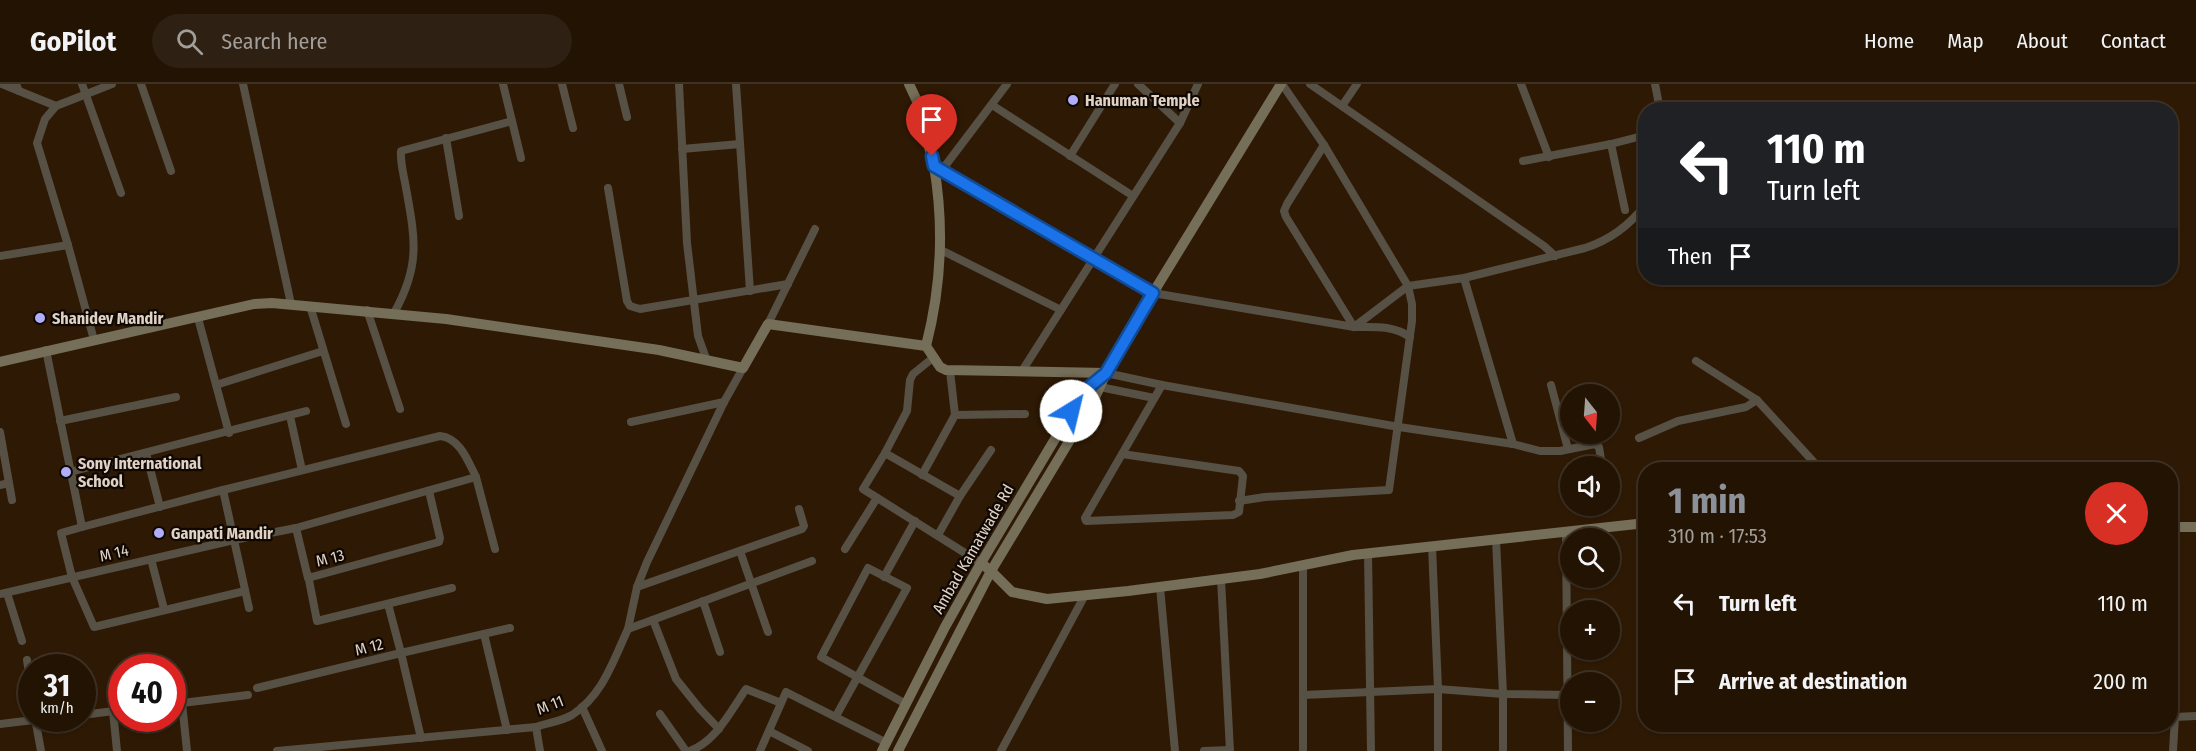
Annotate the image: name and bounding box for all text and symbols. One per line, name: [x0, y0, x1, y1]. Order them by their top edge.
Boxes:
search box: [152, 14, 572, 68]
text: GoPilot: [30, 25, 116, 58]
icon: search: [173, 25, 206, 58]
text: Search here: [221, 28, 327, 55]
text: Home: [1864, 28, 1914, 54]
text: Map: [1947, 28, 1984, 54]
text: About: [2017, 28, 2068, 54]
text: Contact: [2101, 28, 2166, 54]
place label: Hanuman Temple: [1085, 91, 1200, 110]
marker: Hanuman Temple: [1066, 93, 1080, 107]
pin: [906, 94, 957, 156]
icon: arrive: [915, 103, 948, 136]
text: 110 m: [1767, 124, 1866, 174]
icon: left: [1668, 126, 1746, 204]
text: Turn left: [1767, 175, 1860, 207]
icon: arrive: [1724, 240, 1757, 273]
text: Then: [1668, 243, 1712, 270]
place label: Shanidev Mandir: [52, 309, 163, 328]
marker: Shanidev Mandir: [33, 311, 47, 325]
position arrow: [1039, 379, 1103, 443]
north arrow: [1560, 384, 1620, 444]
map controls: [1560, 384, 1620, 732]
place label: Sony International School: [78, 454, 202, 491]
button: sound: [1560, 456, 1620, 516]
marker: Sony International School: [59, 465, 73, 479]
text: 1 min: [1668, 479, 1746, 523]
street label: Ambad Kamatwade Rd: [928, 481, 1018, 617]
button: close: [2085, 482, 2148, 545]
place label: Ganpati Mandir: [171, 524, 273, 543]
text: 310 m · 17:53: [1668, 524, 1767, 548]
marker: Ganpati Mandir: [152, 526, 166, 540]
button: search: [1560, 528, 1620, 588]
street label: M 14: [98, 540, 131, 566]
street label: M 13: [314, 545, 346, 571]
icon: left: [1668, 587, 1701, 620]
text: Turn left: [1719, 590, 1797, 617]
text: 110 m: [2098, 590, 2148, 617]
button: +: [1560, 600, 1620, 660]
street label: M 12: [353, 634, 385, 660]
speed limit sign: 40: [108, 654, 186, 732]
icon: arrive: [1668, 665, 1701, 698]
text: 31: [44, 668, 70, 704]
text: Arrive at destination: [1719, 668, 1907, 695]
text: 200 m: [2093, 668, 2148, 695]
button: −: [1560, 672, 1620, 732]
street label: M 11: [534, 691, 566, 719]
text: km/h: [40, 699, 74, 717]

